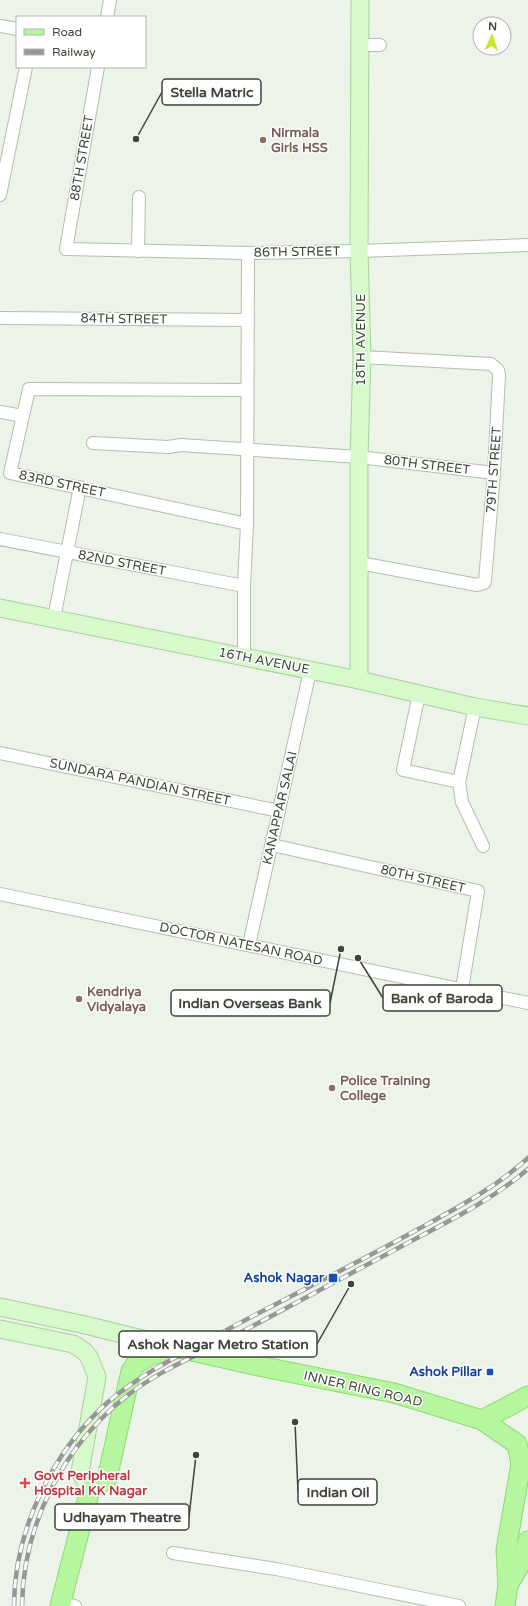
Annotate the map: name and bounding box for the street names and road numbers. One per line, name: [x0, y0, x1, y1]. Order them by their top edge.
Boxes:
street label: 88TH STREET: [67, 114, 97, 202]
street label: 86TH STREET: [254, 243, 341, 261]
street label: 18TH AVENUE: [353, 294, 369, 386]
street label: 84TH STREET: [81, 310, 168, 328]
street label: 79TH STREET: [483, 426, 505, 514]
street label: 80TH STREET: [383, 452, 471, 478]
street label: 83RD STREET: [17, 467, 107, 501]
street label: 82ND STREET: [77, 547, 167, 579]
street label: 16TH AVENUE: [217, 644, 311, 678]
street label: KANAPPAR SALAI: [259, 750, 301, 866]
street label: SUNDARA PANDIAN STREET: [48, 755, 232, 809]
street label: 80TH STREET: [379, 861, 467, 897]
street label: DOCTOR NATESAN ROAD: [158, 919, 324, 969]
street label: INNER RING ROAD: [302, 1368, 424, 1410]

